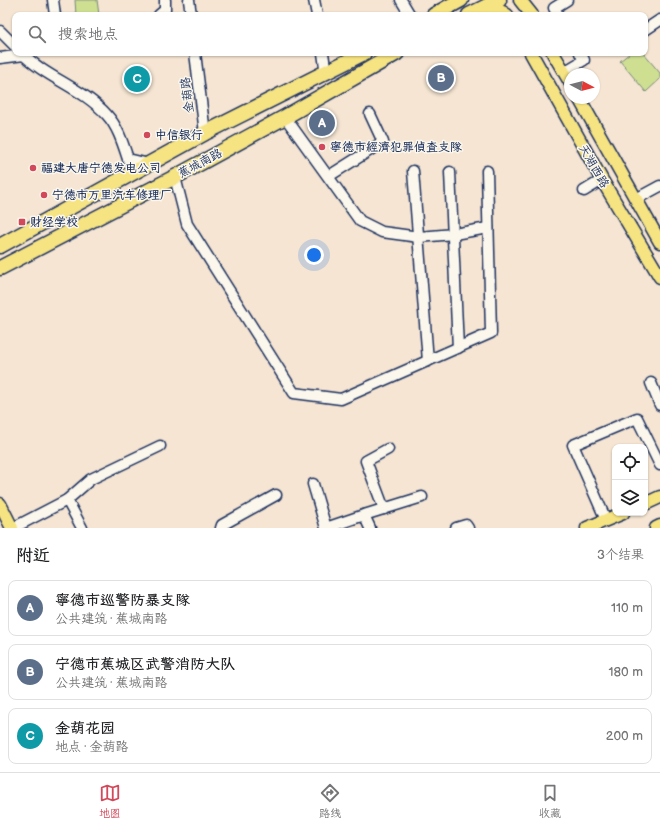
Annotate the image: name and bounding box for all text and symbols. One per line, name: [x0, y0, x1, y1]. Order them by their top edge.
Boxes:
search box: [12, 12, 648, 56]
icon: search: [26, 23, 48, 45]
text: 搜索地点: [58, 25, 118, 44]
pin: B: [428, 63, 454, 93]
pin: C: [124, 64, 150, 94]
north arrow: [564, 68, 600, 104]
street label: 金葫路: [178, 76, 197, 114]
pin: A: [309, 108, 335, 138]
place label: 中信银行: [155, 128, 203, 143]
marker: 中信银行: [142, 130, 152, 140]
place label: 寧德市經濟犯罪偵查支隊: [330, 140, 462, 155]
marker: 寧德市經濟犯罪偵查支隊: [317, 142, 327, 152]
street label: 天湖西路: [575, 142, 612, 191]
street label: 蕉城南路: [176, 146, 225, 181]
place label: 福建大唐宁德发电公司: [41, 161, 161, 176]
marker: 福建大唐宁德发电公司: [28, 163, 38, 173]
place label: 宁德市万里汽车修理厂: [52, 188, 172, 203]
marker: 宁德市万里汽车修理厂: [39, 190, 49, 200]
place label: 财经学校: [30, 215, 78, 230]
marker: 财经学校: [17, 217, 27, 227]
your location: [304, 245, 324, 265]
map controls: [612, 444, 648, 516]
button: locate: [612, 444, 648, 480]
button: layers: [612, 480, 648, 516]
text: 附近: [16, 546, 50, 566]
text: 3个结果: [597, 547, 644, 563]
text: 寧德市巡警防暴支隊: [55, 591, 190, 610]
text: A: [26, 600, 34, 616]
text: 110 m: [611, 600, 643, 616]
text: 公共建筑 · 蕉城南路: [55, 611, 167, 627]
text: 宁德市蕉城区武警消防大队: [55, 655, 235, 674]
text: B: [25, 664, 35, 680]
text: 180 m: [608, 664, 643, 680]
text: 公共建筑 · 蕉城南路: [55, 675, 167, 691]
text: 金葫花园: [55, 719, 115, 738]
text: C: [25, 728, 35, 744]
text: 200 m: [606, 728, 643, 744]
text: 地点 · 金葫路: [55, 739, 128, 755]
tab: 地图: [99, 782, 121, 820]
tab: 路线: [319, 782, 341, 820]
tab: 收藏: [539, 782, 561, 820]

